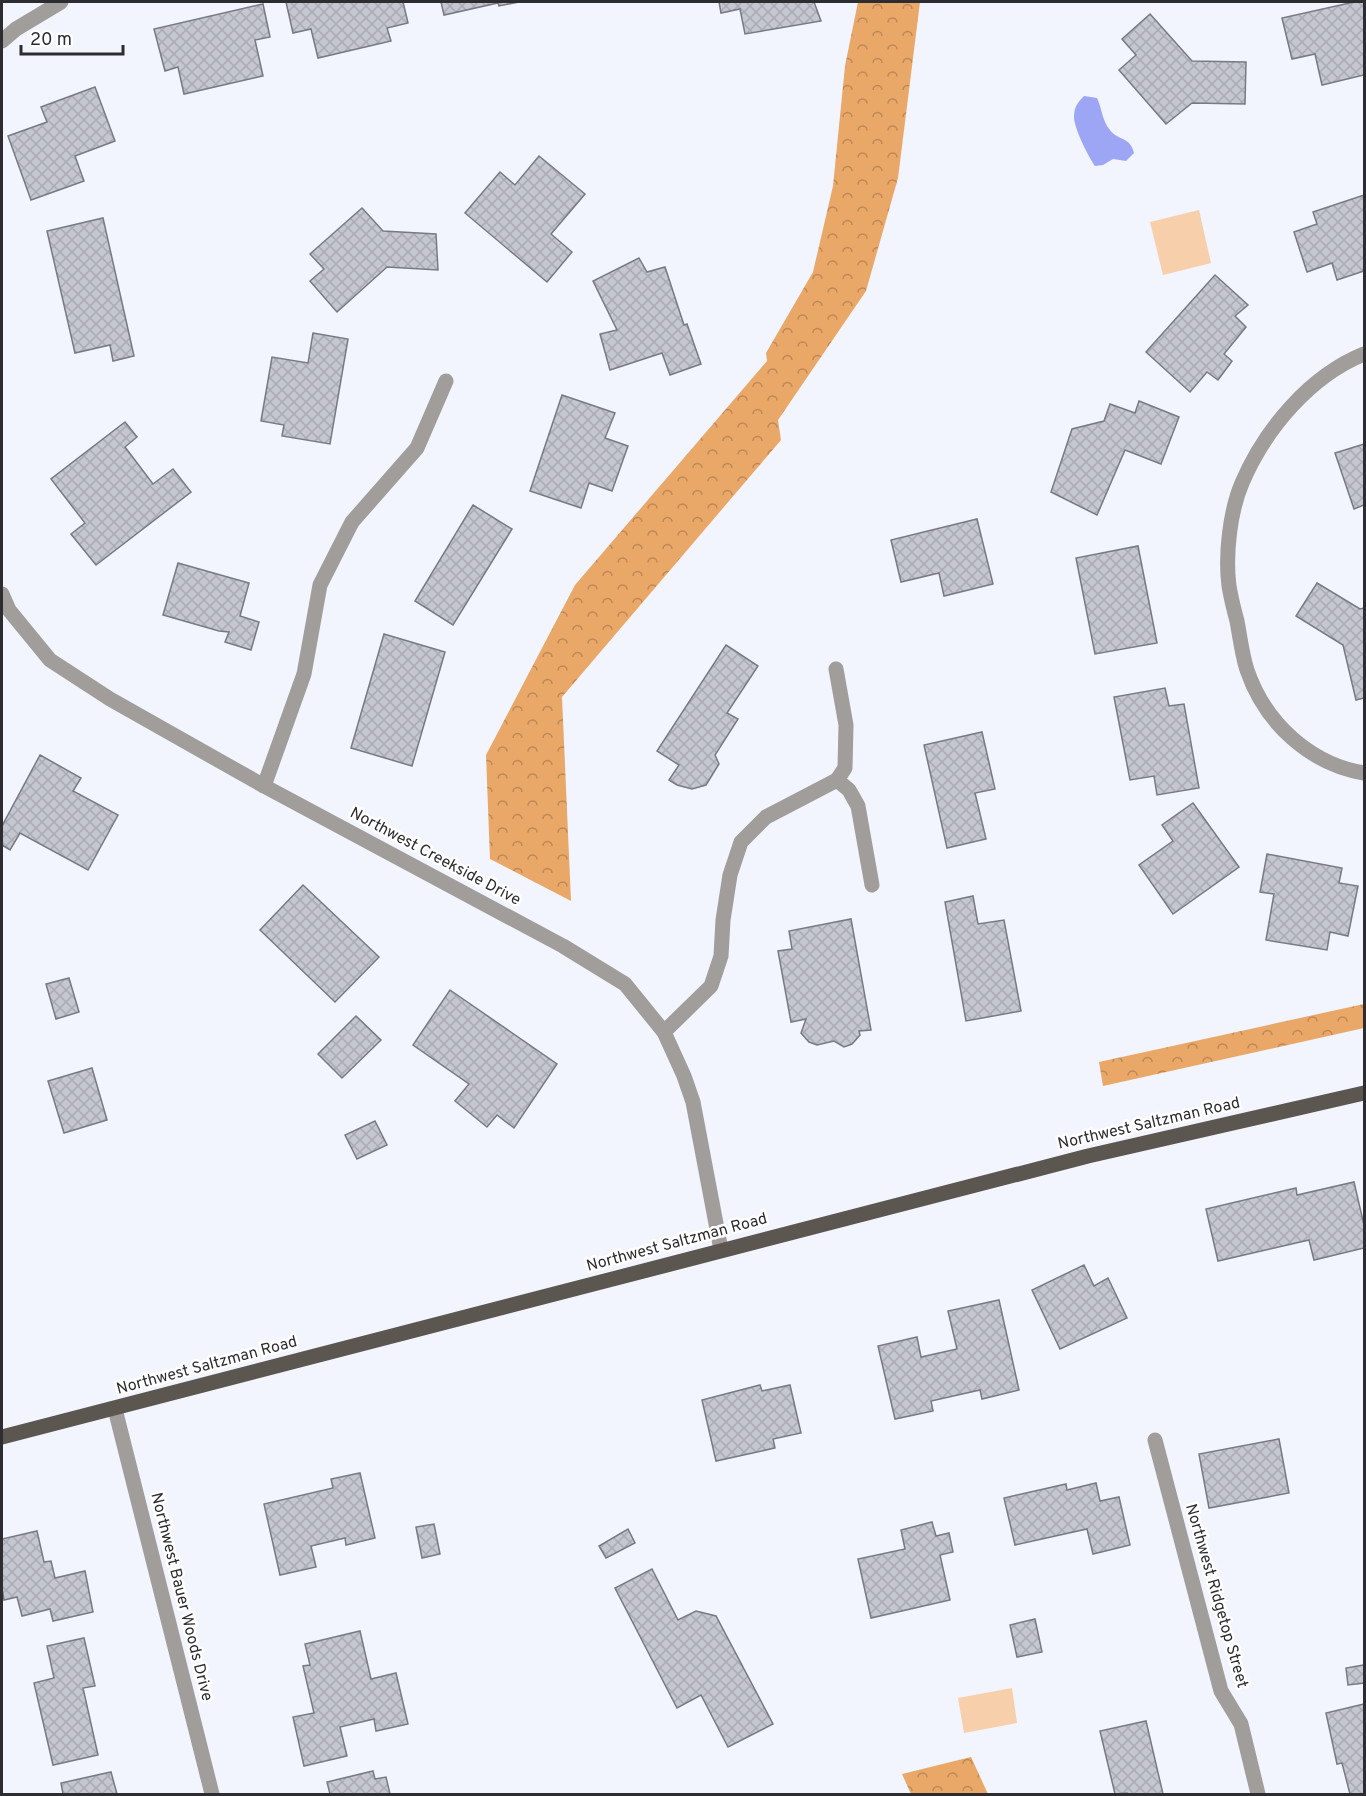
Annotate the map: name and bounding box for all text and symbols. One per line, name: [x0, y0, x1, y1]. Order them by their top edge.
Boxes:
scale bar: [21, 18, 123, 56]
text: 20 m: [30, 29, 72, 52]
street label: Northwest Creekside Drive: [346, 803, 524, 911]
street label: Northwest Saltzman Road: [1056, 1093, 1242, 1155]
street label: Northwest Saltzman Road: [584, 1209, 770, 1277]
street label: Northwest Saltzman Road: [114, 1332, 300, 1400]
street label: Northwest Bauer Woods Drive: [145, 1491, 217, 1703]
street label: Northwest Ridgetop Street: [1180, 1502, 1252, 1690]

